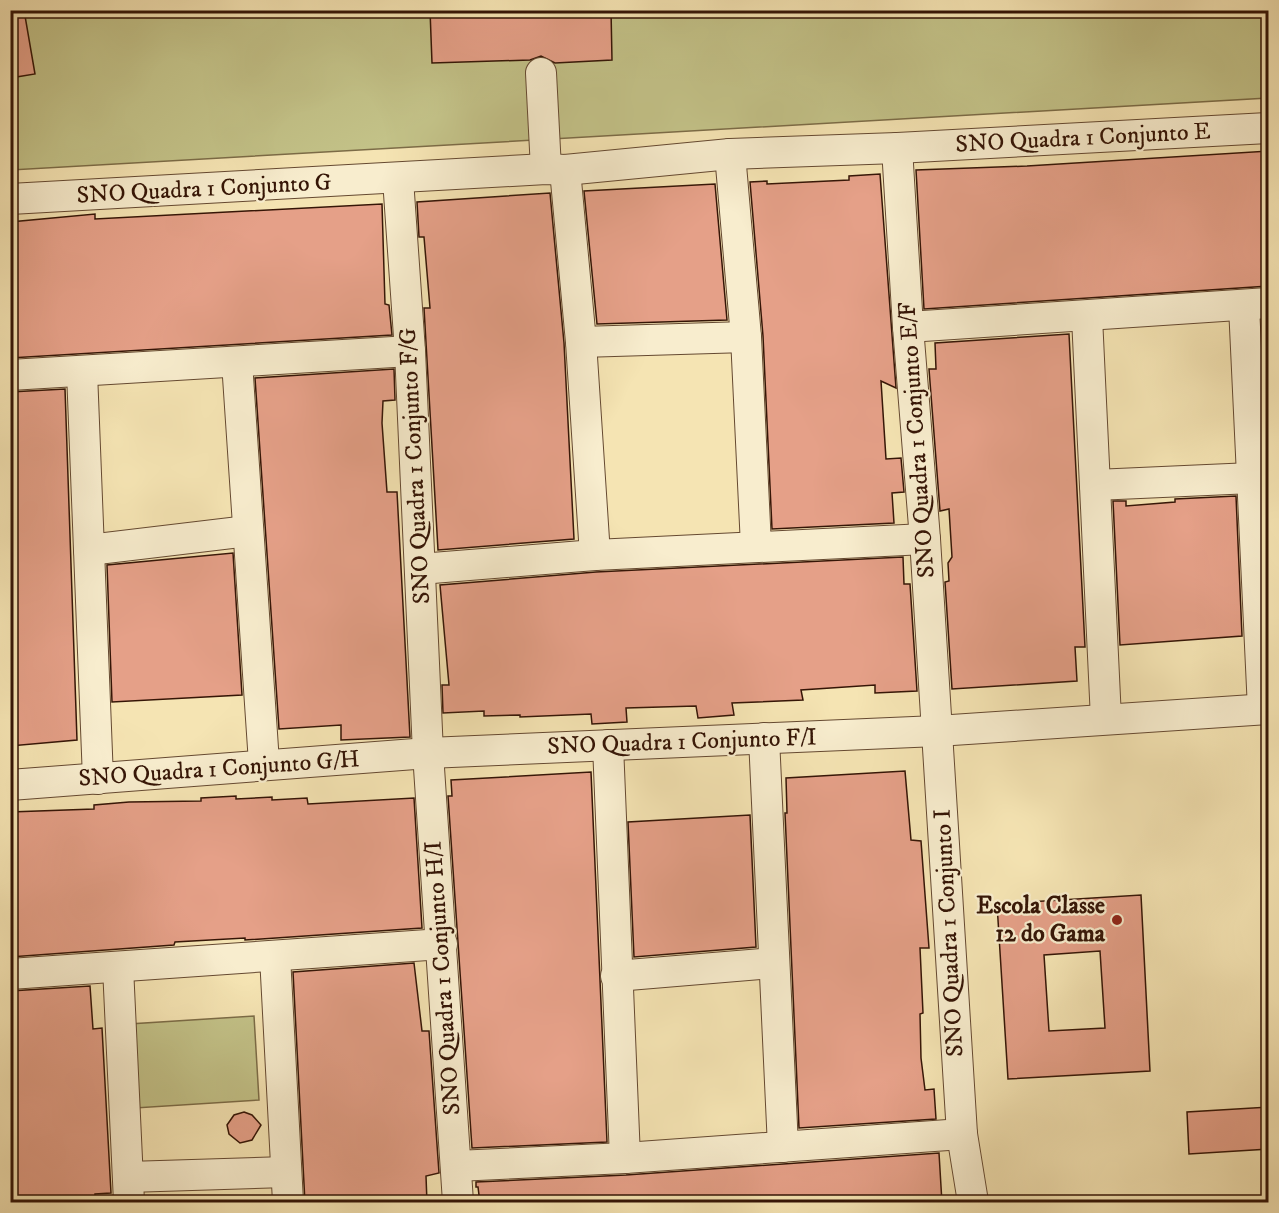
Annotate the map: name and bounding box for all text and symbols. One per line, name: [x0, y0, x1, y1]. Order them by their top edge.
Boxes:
street label: SNO Quadra 1 Conjunto E: [955, 116, 1211, 160]
street label: SNO Quadra 1 Conjunto G: [76, 167, 332, 211]
street label: SNO Quadra 1 Conjunto E/F: [892, 301, 942, 579]
street label: SNO Quadra 1 Conjunto F/G: [393, 327, 437, 605]
street label: SNO Quadra 1 Conjunto F/I: [547, 722, 817, 762]
street label: SNO Quadra 1 Conjunto G/H: [77, 744, 361, 794]
street label: SNO Quadra 1 Conjunto I: [928, 808, 970, 1058]
street label: SNO Quadra 1 Conjunto H/I: [418, 840, 468, 1116]
place label: Escola Classe 12 do Gama: [976, 891, 1106, 949]
marker: Escola Classe 12 do Gama: [1110, 913, 1124, 927]

